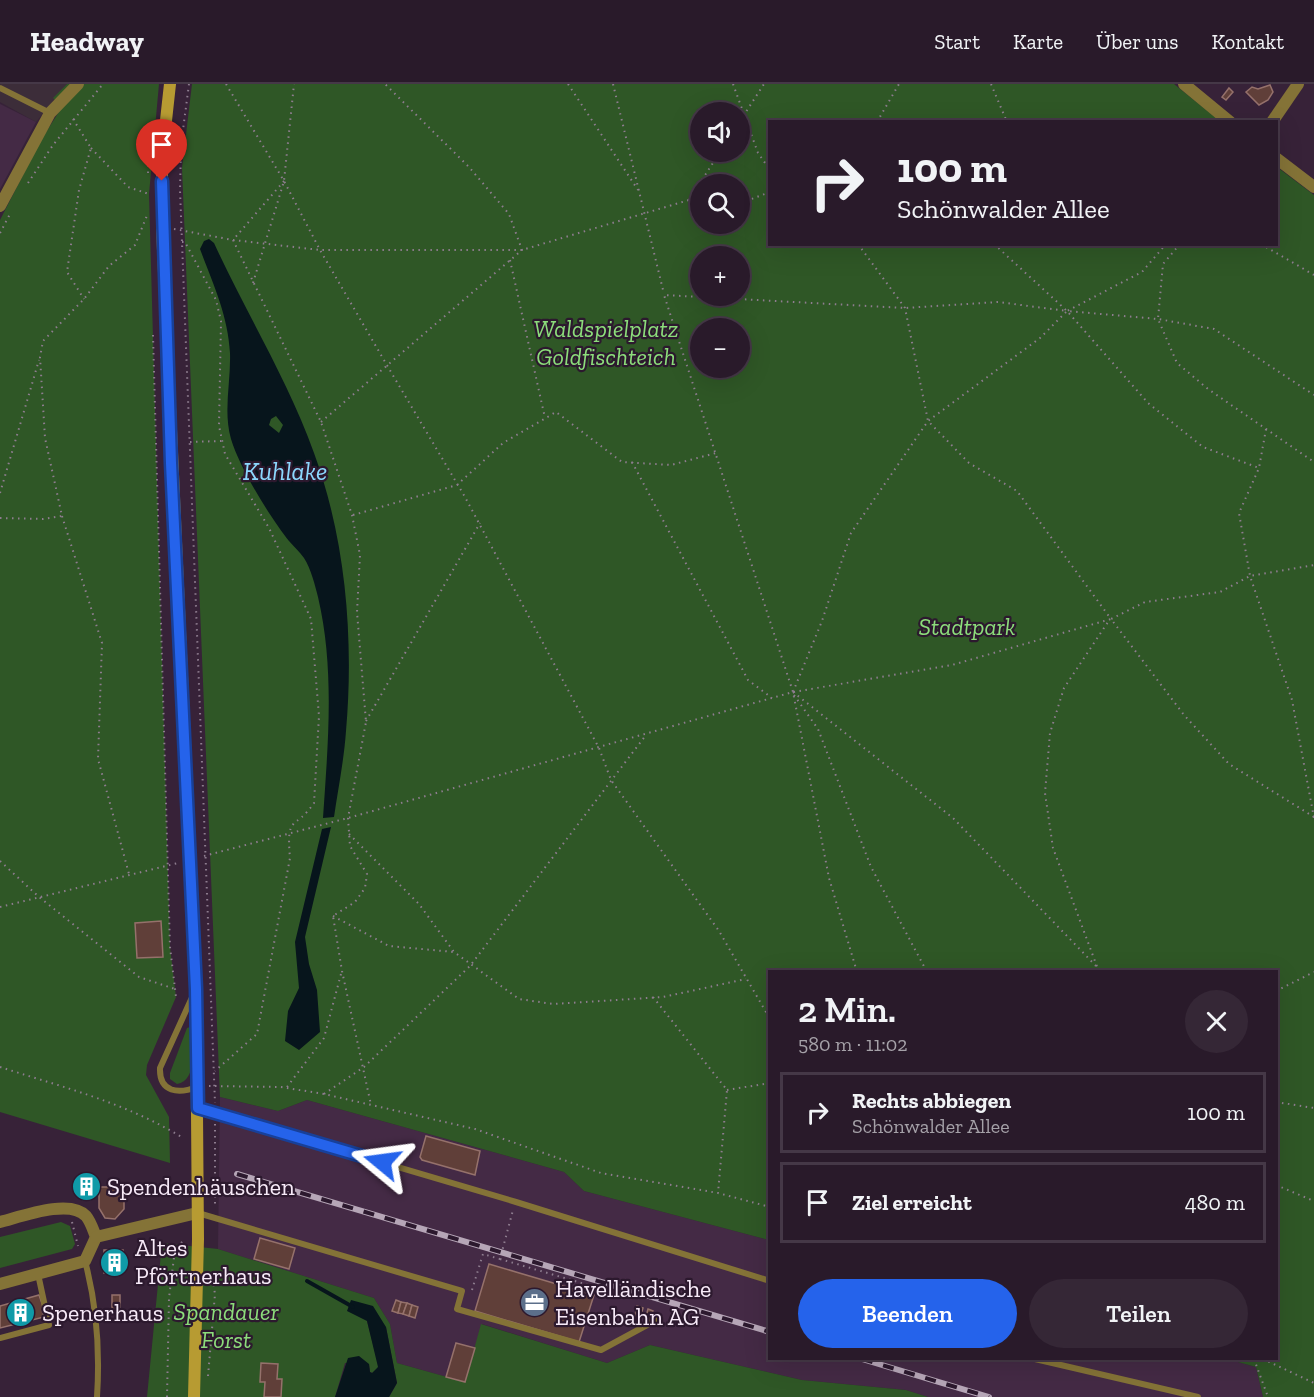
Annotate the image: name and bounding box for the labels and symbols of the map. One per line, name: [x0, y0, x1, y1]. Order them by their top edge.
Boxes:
pin: [136, 119, 187, 181]
park label: Waldspielplatz Goldfischteich: [533, 314, 679, 371]
water label: Kuhlake: [243, 455, 327, 487]
park label: Stadtpark: [919, 612, 1016, 641]
position arrow: [350, 1130, 414, 1194]
building icon: Spendenhäuschen: [70, 1171, 102, 1203]
place label: Spendenhäuschen: [107, 1172, 295, 1201]
place label: Altes Pförtnerhaus: [135, 1233, 272, 1290]
building icon: Altes Pförtnerhaus: [98, 1246, 130, 1278]
place label: Havelländische Eisenbahn AG: [555, 1274, 711, 1331]
office icon: Havelländische Eisenbahn AG: [518, 1287, 550, 1319]
building icon: Spenerhaus: [5, 1297, 37, 1329]
park label: Spandauer Forst: [173, 1297, 279, 1354]
place label: Spenerhaus: [42, 1298, 163, 1327]

